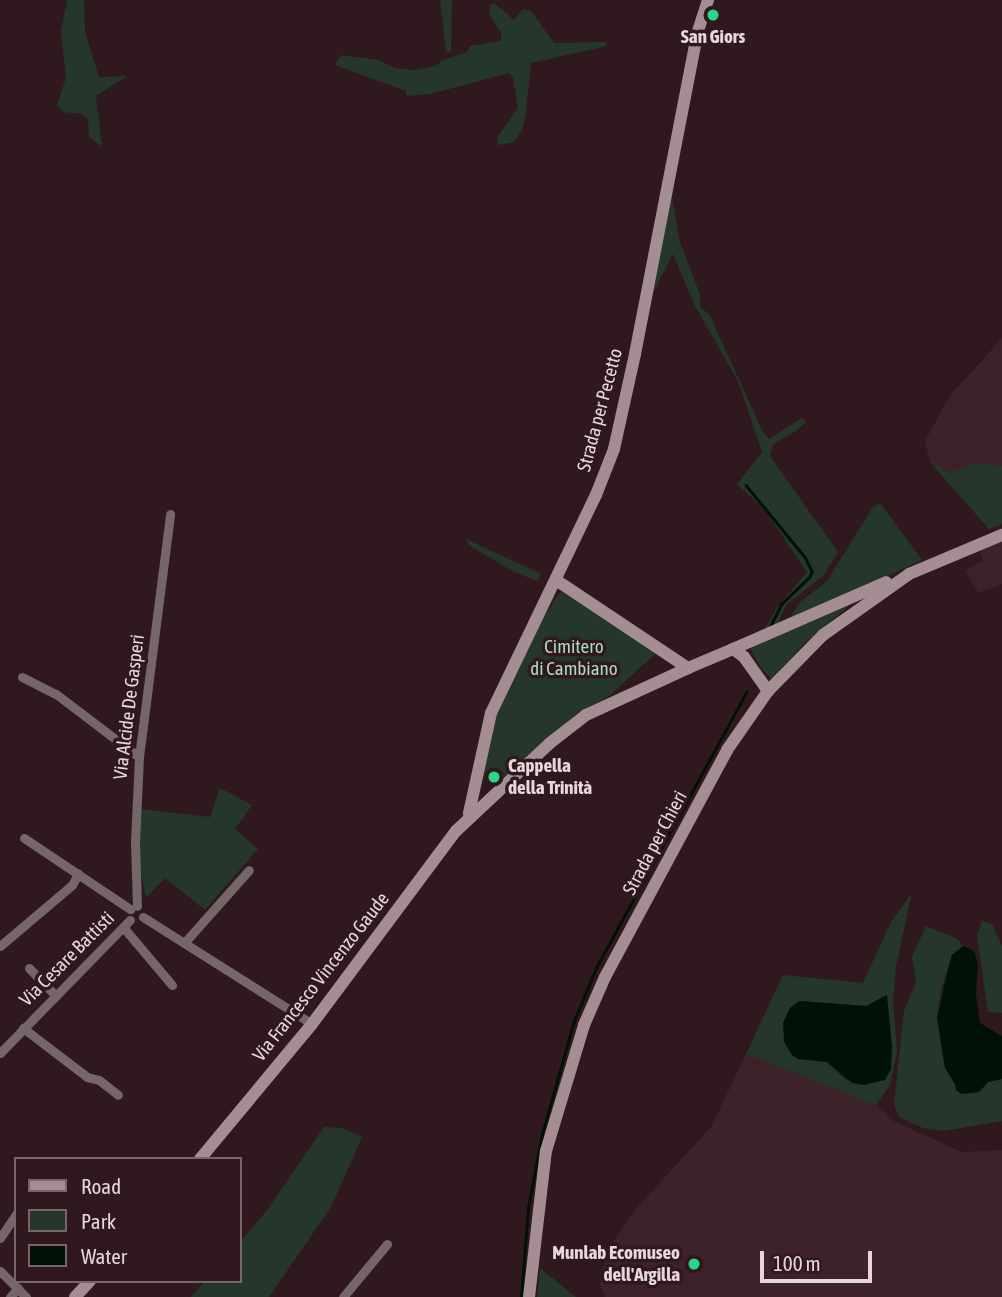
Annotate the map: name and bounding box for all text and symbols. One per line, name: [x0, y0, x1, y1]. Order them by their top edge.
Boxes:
marker: San Giors: [705, 7, 721, 23]
place label: San Giors: [681, 26, 745, 48]
street label: Strada per Pecetto: [573, 346, 627, 474]
street label: Via Alcide De Gasperi: [109, 633, 149, 781]
park label: Cimitero di Cambiano: [530, 636, 618, 680]
place label: Cappella della Trinità: [508, 755, 592, 799]
marker: Cappella della Trinità: [486, 769, 502, 785]
street label: Strada per Chieri: [618, 787, 692, 899]
street label: Via Francesco Vincenzo Gaude: [248, 888, 394, 1066]
street label: Via Cesare Battisti: [15, 907, 119, 1011]
legend: [14, 1157, 242, 1283]
text: Road: [81, 1174, 121, 1198]
text: Park: [81, 1209, 116, 1233]
scale bar: [764, 1238, 876, 1282]
place label: Munlab Ecomuseo dell'Argilla: [552, 1242, 680, 1286]
text: Water: [81, 1244, 127, 1268]
text: 100 m: [773, 1251, 821, 1275]
marker: Munlab Ecomuseo dell'Argilla: [686, 1256, 702, 1272]

